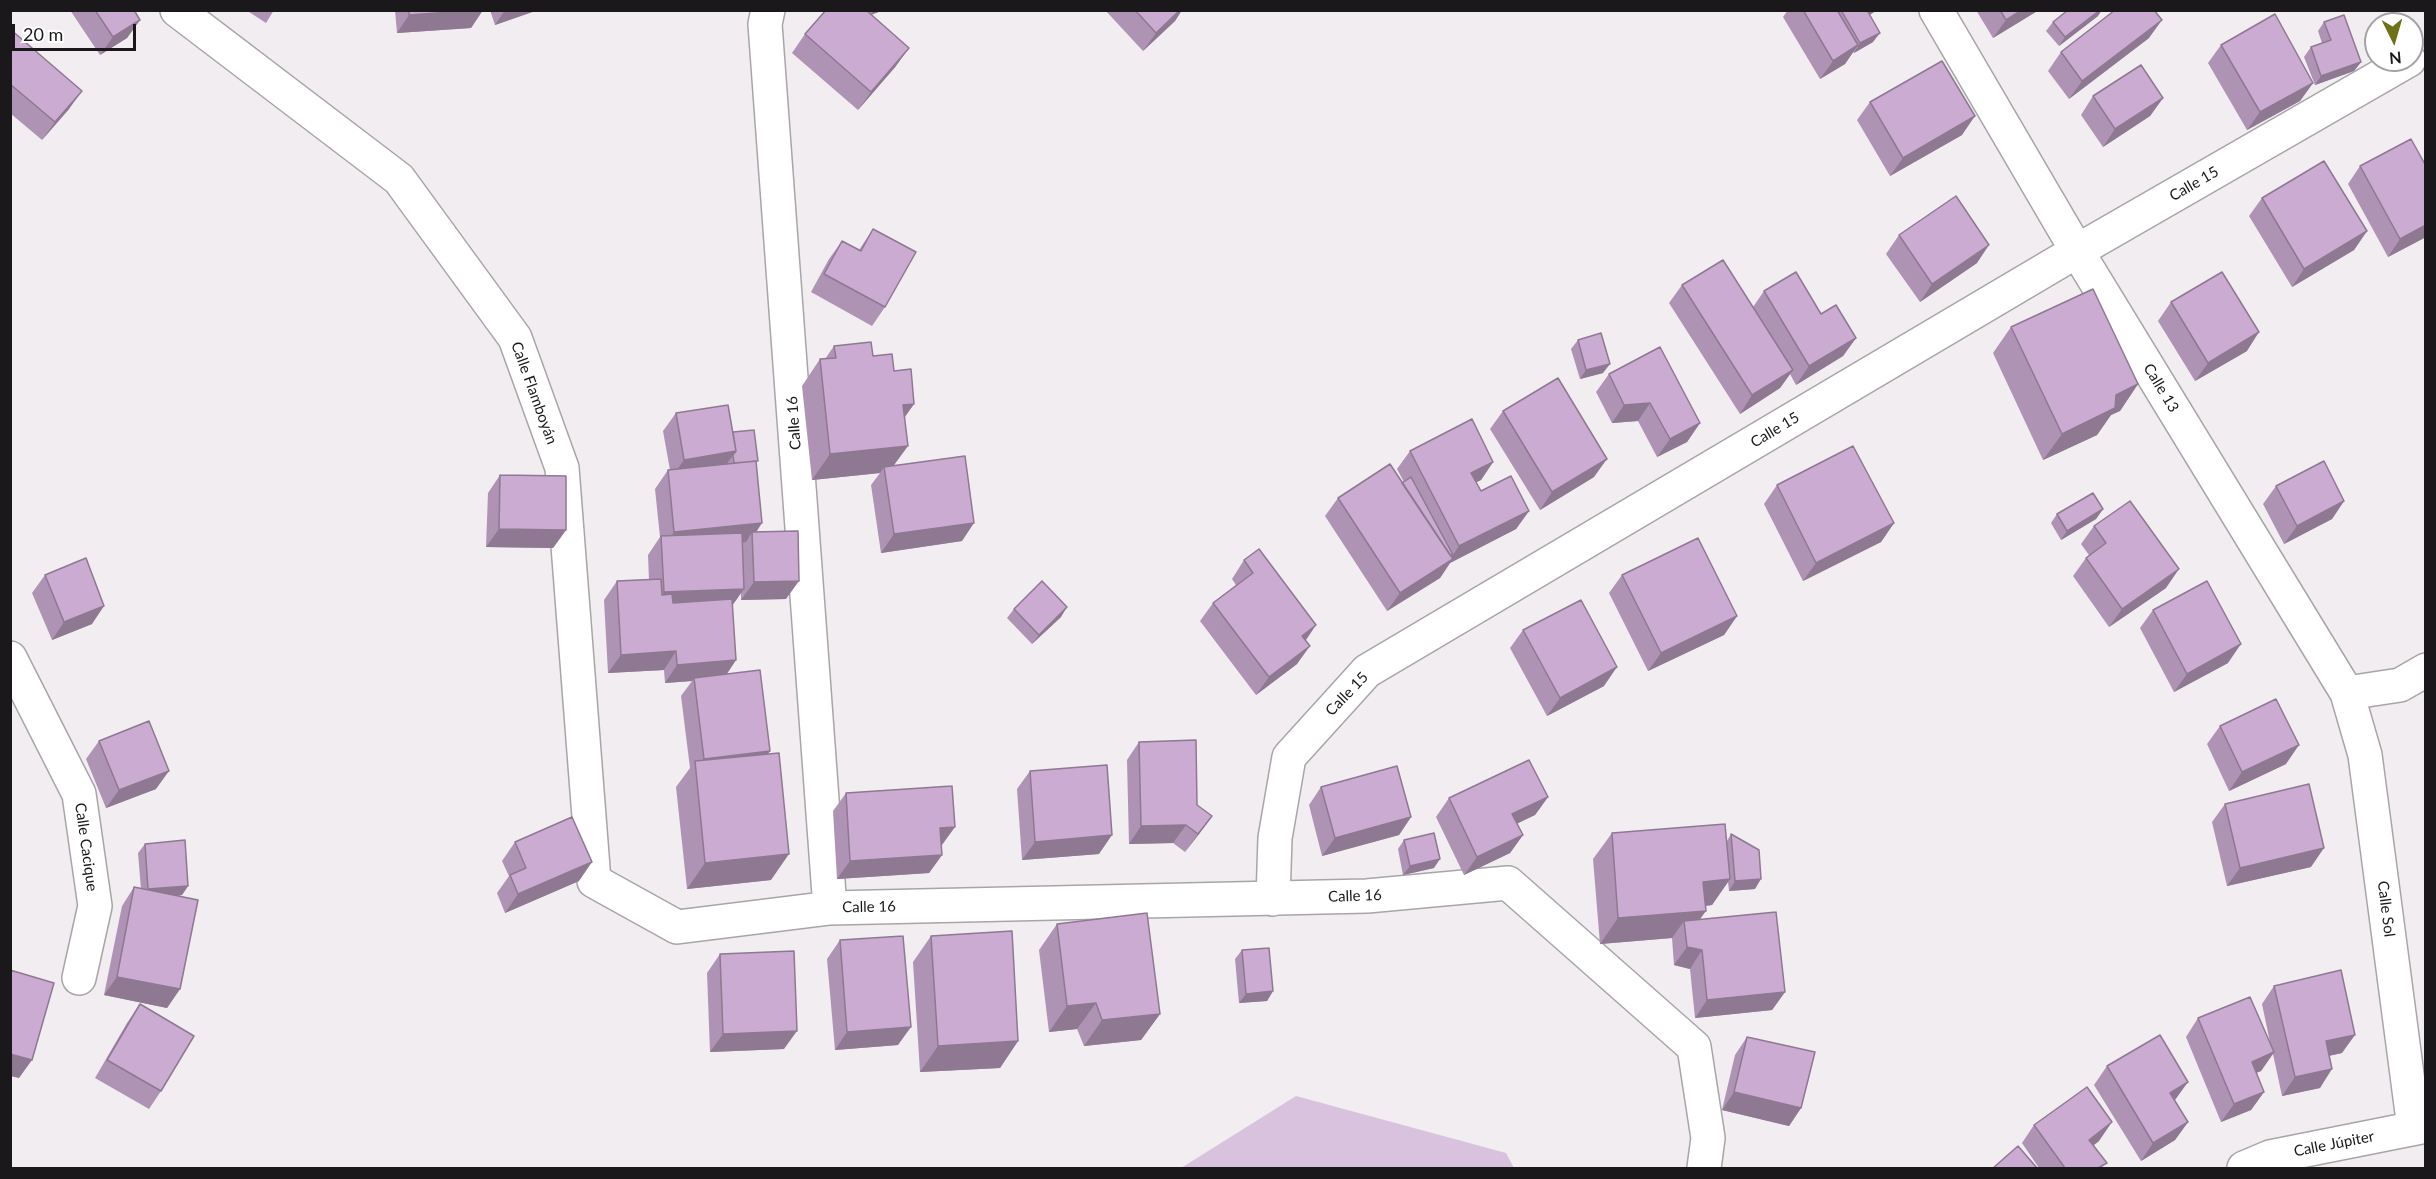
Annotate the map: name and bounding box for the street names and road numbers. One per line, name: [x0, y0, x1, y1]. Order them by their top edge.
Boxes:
street label: Calle 15: [2166, 163, 2222, 205]
street label: Calle Flamboyán: [507, 339, 561, 447]
street label: Calle 13: [2139, 360, 2183, 416]
street label: Calle 16: [783, 396, 805, 450]
street label: Calle 15: [1747, 408, 1803, 452]
street label: Calle 15: [1322, 668, 1372, 720]
street label: Calle Cacique: [71, 802, 101, 892]
street label: Calle Sol: [2374, 880, 2398, 938]
street label: Calle 16: [1328, 886, 1382, 906]
street label: Calle 16: [842, 898, 896, 916]
street label: Calle Júpiter: [2292, 1127, 2376, 1161]

